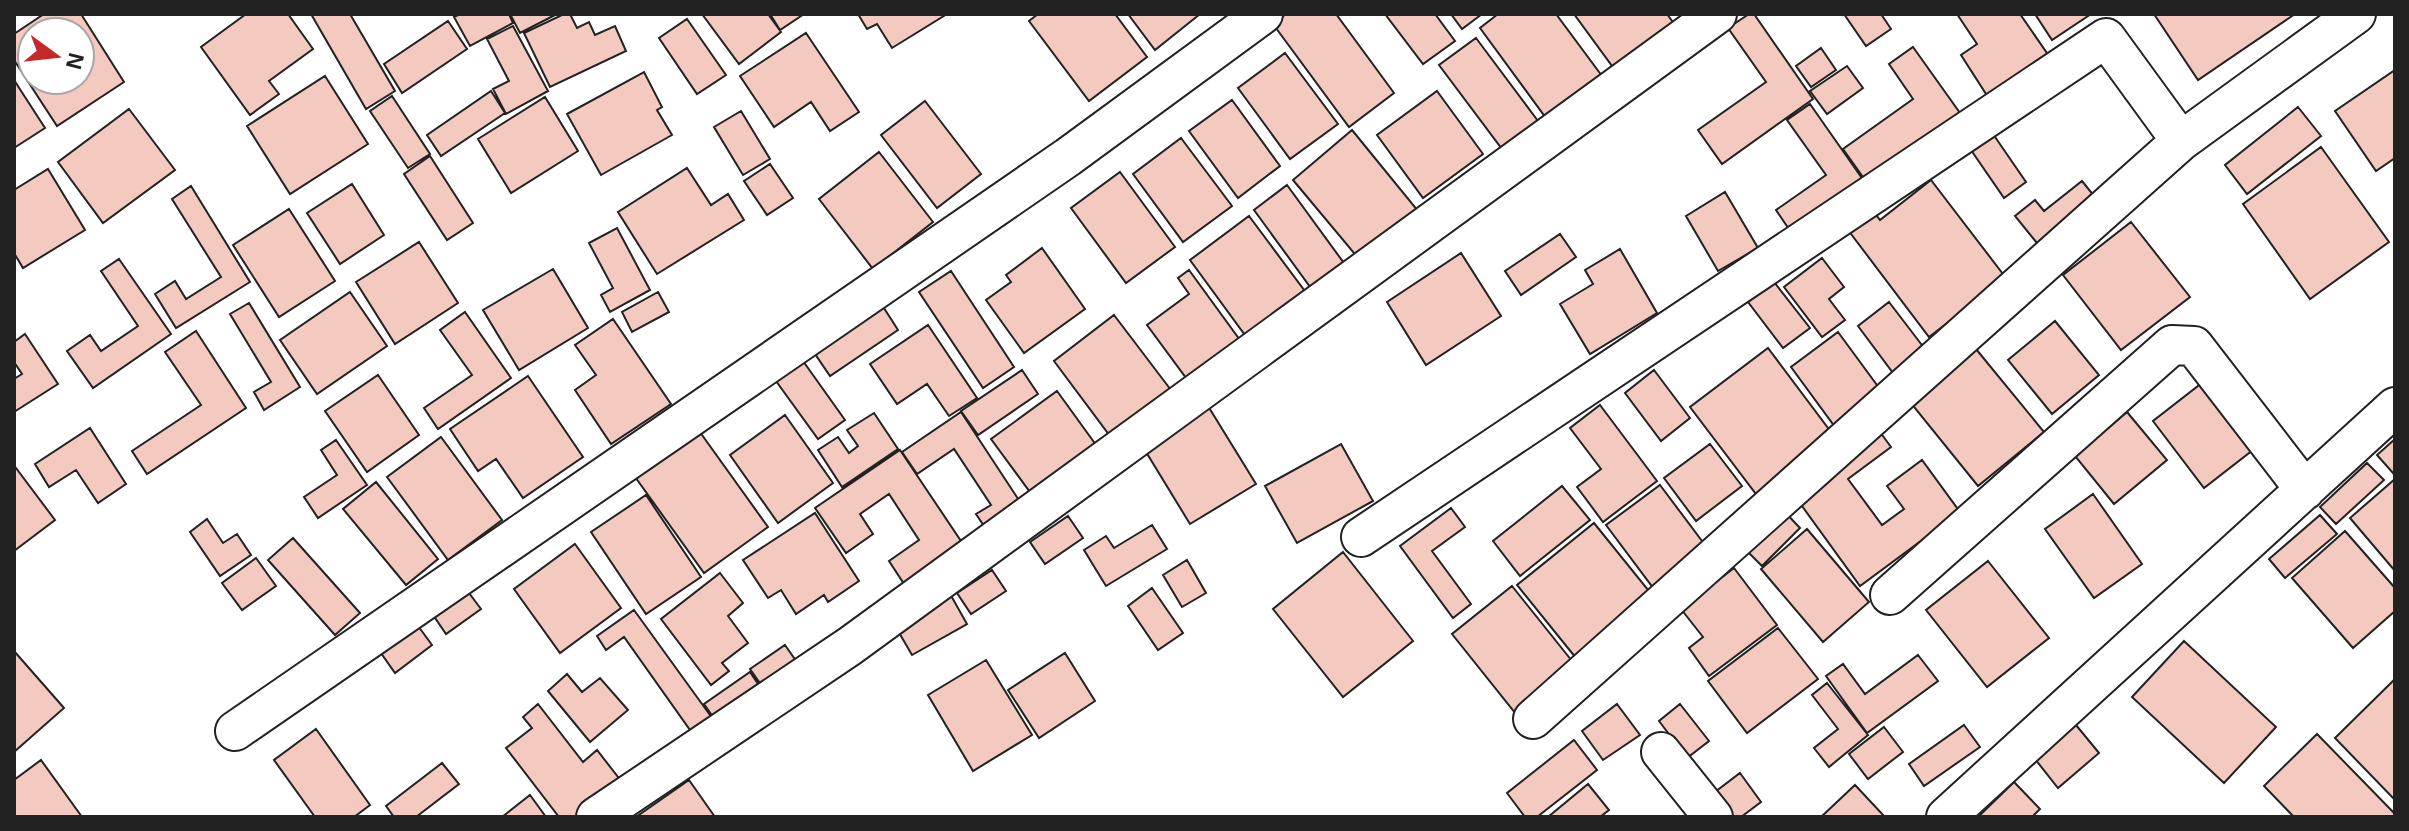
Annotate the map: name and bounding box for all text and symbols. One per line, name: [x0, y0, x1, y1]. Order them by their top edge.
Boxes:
north arrow: [16, 16, 96, 96]
text: N: [61, 50, 89, 72]

